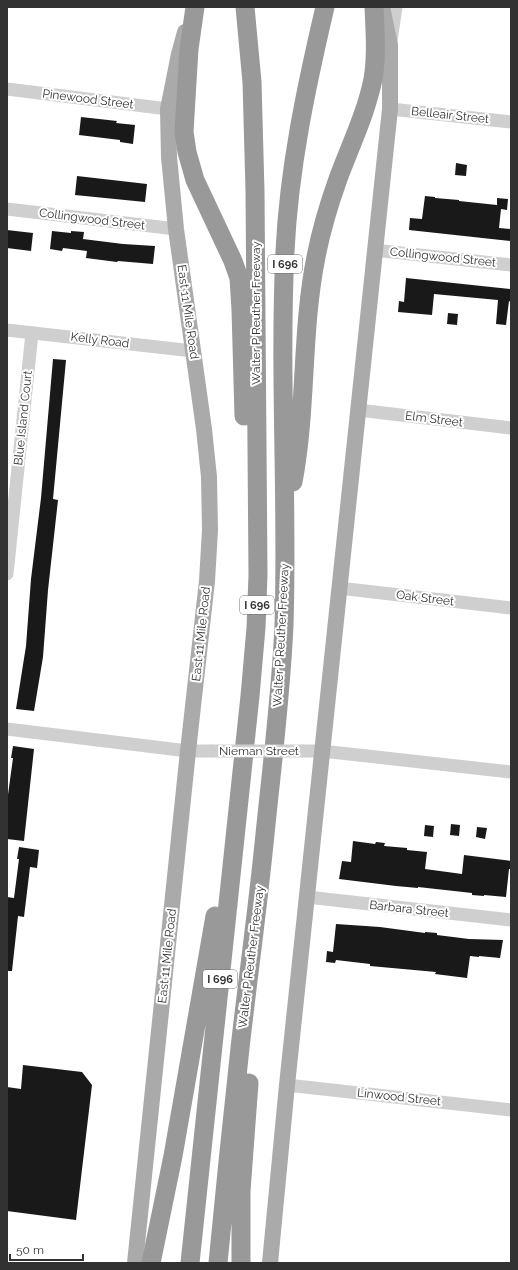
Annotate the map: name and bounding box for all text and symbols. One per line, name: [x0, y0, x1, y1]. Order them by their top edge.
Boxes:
street label: Pinewood Street: [42, 86, 134, 112]
street label: Belleair Street: [410, 104, 490, 126]
street label: Collingwood Street: [38, 206, 146, 232]
street label: Walter P Reuther Freeway: [249, 241, 263, 385]
street label: Collingwood Street: [389, 244, 497, 270]
road number: I 696: [268, 255, 302, 273]
street label: East 11 Mile Road: [174, 264, 202, 360]
street label: Kelly Road: [70, 329, 130, 351]
street label: Blue Island Court: [11, 370, 35, 466]
street label: Elm Street: [404, 409, 464, 429]
street label: Walter P Reuther Freeway: [270, 562, 292, 707]
street label: East 11 Mile Road: [189, 586, 213, 682]
street label: Oak Street: [395, 588, 455, 608]
road number: I 696: [240, 596, 274, 614]
street label: Nieman Street: [219, 744, 299, 758]
street label: Walter P Reuther Freeway: [235, 884, 267, 1029]
street label: Barbara Street: [369, 898, 449, 920]
street label: East 11 Mile Road: [155, 908, 179, 1004]
road number: I 696: [203, 970, 237, 988]
street label: Linwood Street: [356, 1086, 442, 1108]
scale bar: [10, 1236, 83, 1262]
text: 50 m: [16, 1243, 44, 1257]

